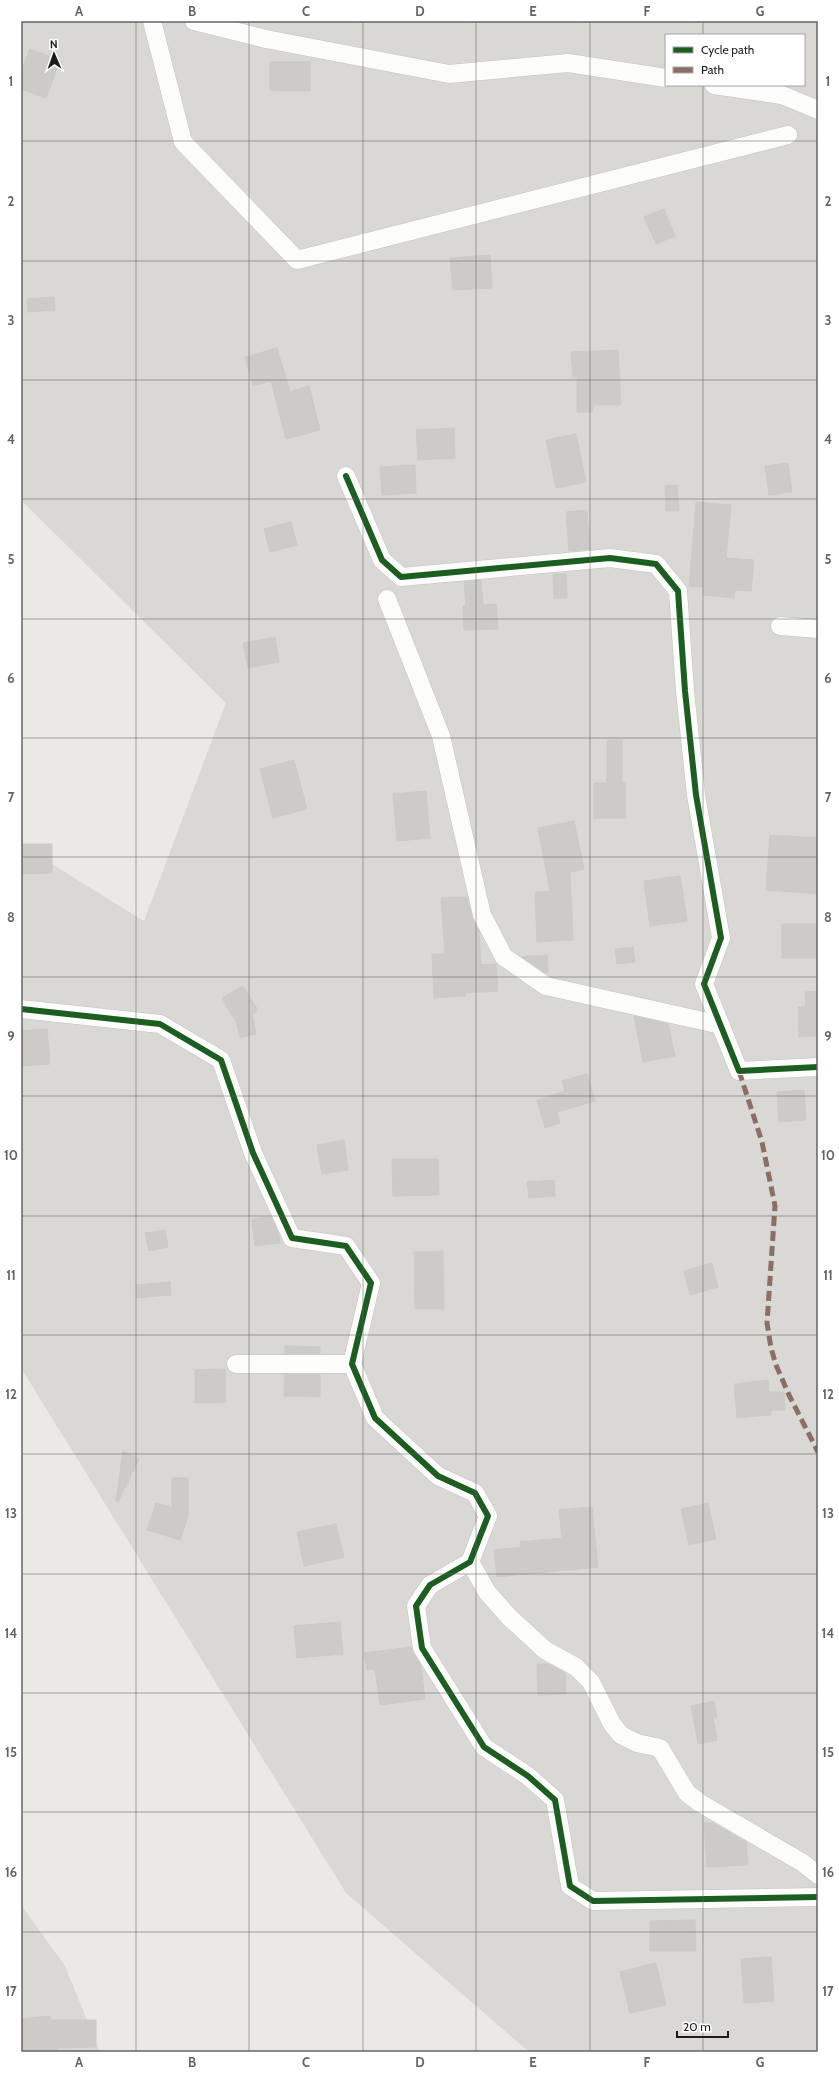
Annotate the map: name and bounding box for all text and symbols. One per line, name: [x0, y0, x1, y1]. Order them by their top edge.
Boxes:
text: A: [75, 3, 84, 19]
text: B: [188, 3, 196, 19]
text: C: [302, 3, 310, 19]
text: D: [415, 3, 425, 19]
text: E: [529, 3, 537, 19]
text: F: [644, 3, 651, 19]
text: G: [756, 3, 765, 19]
north arrow: [34, 34, 74, 74]
legend: [665, 34, 805, 86]
text: N: [50, 37, 58, 51]
text: Cycle path: [701, 42, 754, 57]
text: Path: [701, 62, 724, 77]
text: 1: [9, 73, 13, 89]
text: 1: [826, 73, 830, 89]
text: 2: [8, 193, 15, 209]
text: 2: [825, 193, 832, 209]
text: 3: [7, 312, 15, 328]
text: 3: [824, 312, 832, 328]
text: 4: [7, 431, 15, 447]
text: 4: [824, 431, 832, 447]
text: 5: [8, 551, 15, 567]
text: 5: [825, 551, 832, 567]
text: 6: [7, 670, 15, 686]
text: 6: [824, 670, 832, 686]
text: 7: [8, 789, 15, 805]
text: 7: [825, 789, 832, 805]
text: 8: [7, 909, 15, 925]
text: 8: [824, 909, 832, 925]
text: 9: [7, 1028, 15, 1044]
text: 9: [824, 1028, 832, 1044]
text: 10: [4, 1147, 18, 1163]
text: 10: [821, 1147, 835, 1163]
text: 11: [6, 1267, 16, 1283]
text: 11: [823, 1267, 833, 1283]
text: 12: [5, 1386, 17, 1402]
text: 12: [822, 1386, 834, 1402]
text: 13: [5, 1505, 17, 1521]
text: 13: [822, 1505, 834, 1521]
text: 14: [5, 1625, 17, 1641]
text: 14: [822, 1625, 834, 1641]
text: 15: [5, 1744, 17, 1760]
text: 15: [822, 1744, 834, 1760]
text: 16: [5, 1864, 17, 1880]
text: 16: [822, 1864, 834, 1880]
text: 17: [5, 1983, 17, 1999]
text: 17: [822, 1983, 834, 1999]
scale bar: [677, 2013, 728, 2039]
text: 20 m: [683, 2019, 711, 2034]
text: A: [75, 2054, 84, 2070]
text: B: [188, 2054, 196, 2070]
text: C: [302, 2054, 310, 2070]
text: D: [415, 2054, 425, 2070]
text: E: [529, 2054, 537, 2070]
text: F: [644, 2054, 651, 2070]
text: G: [756, 2054, 765, 2070]

